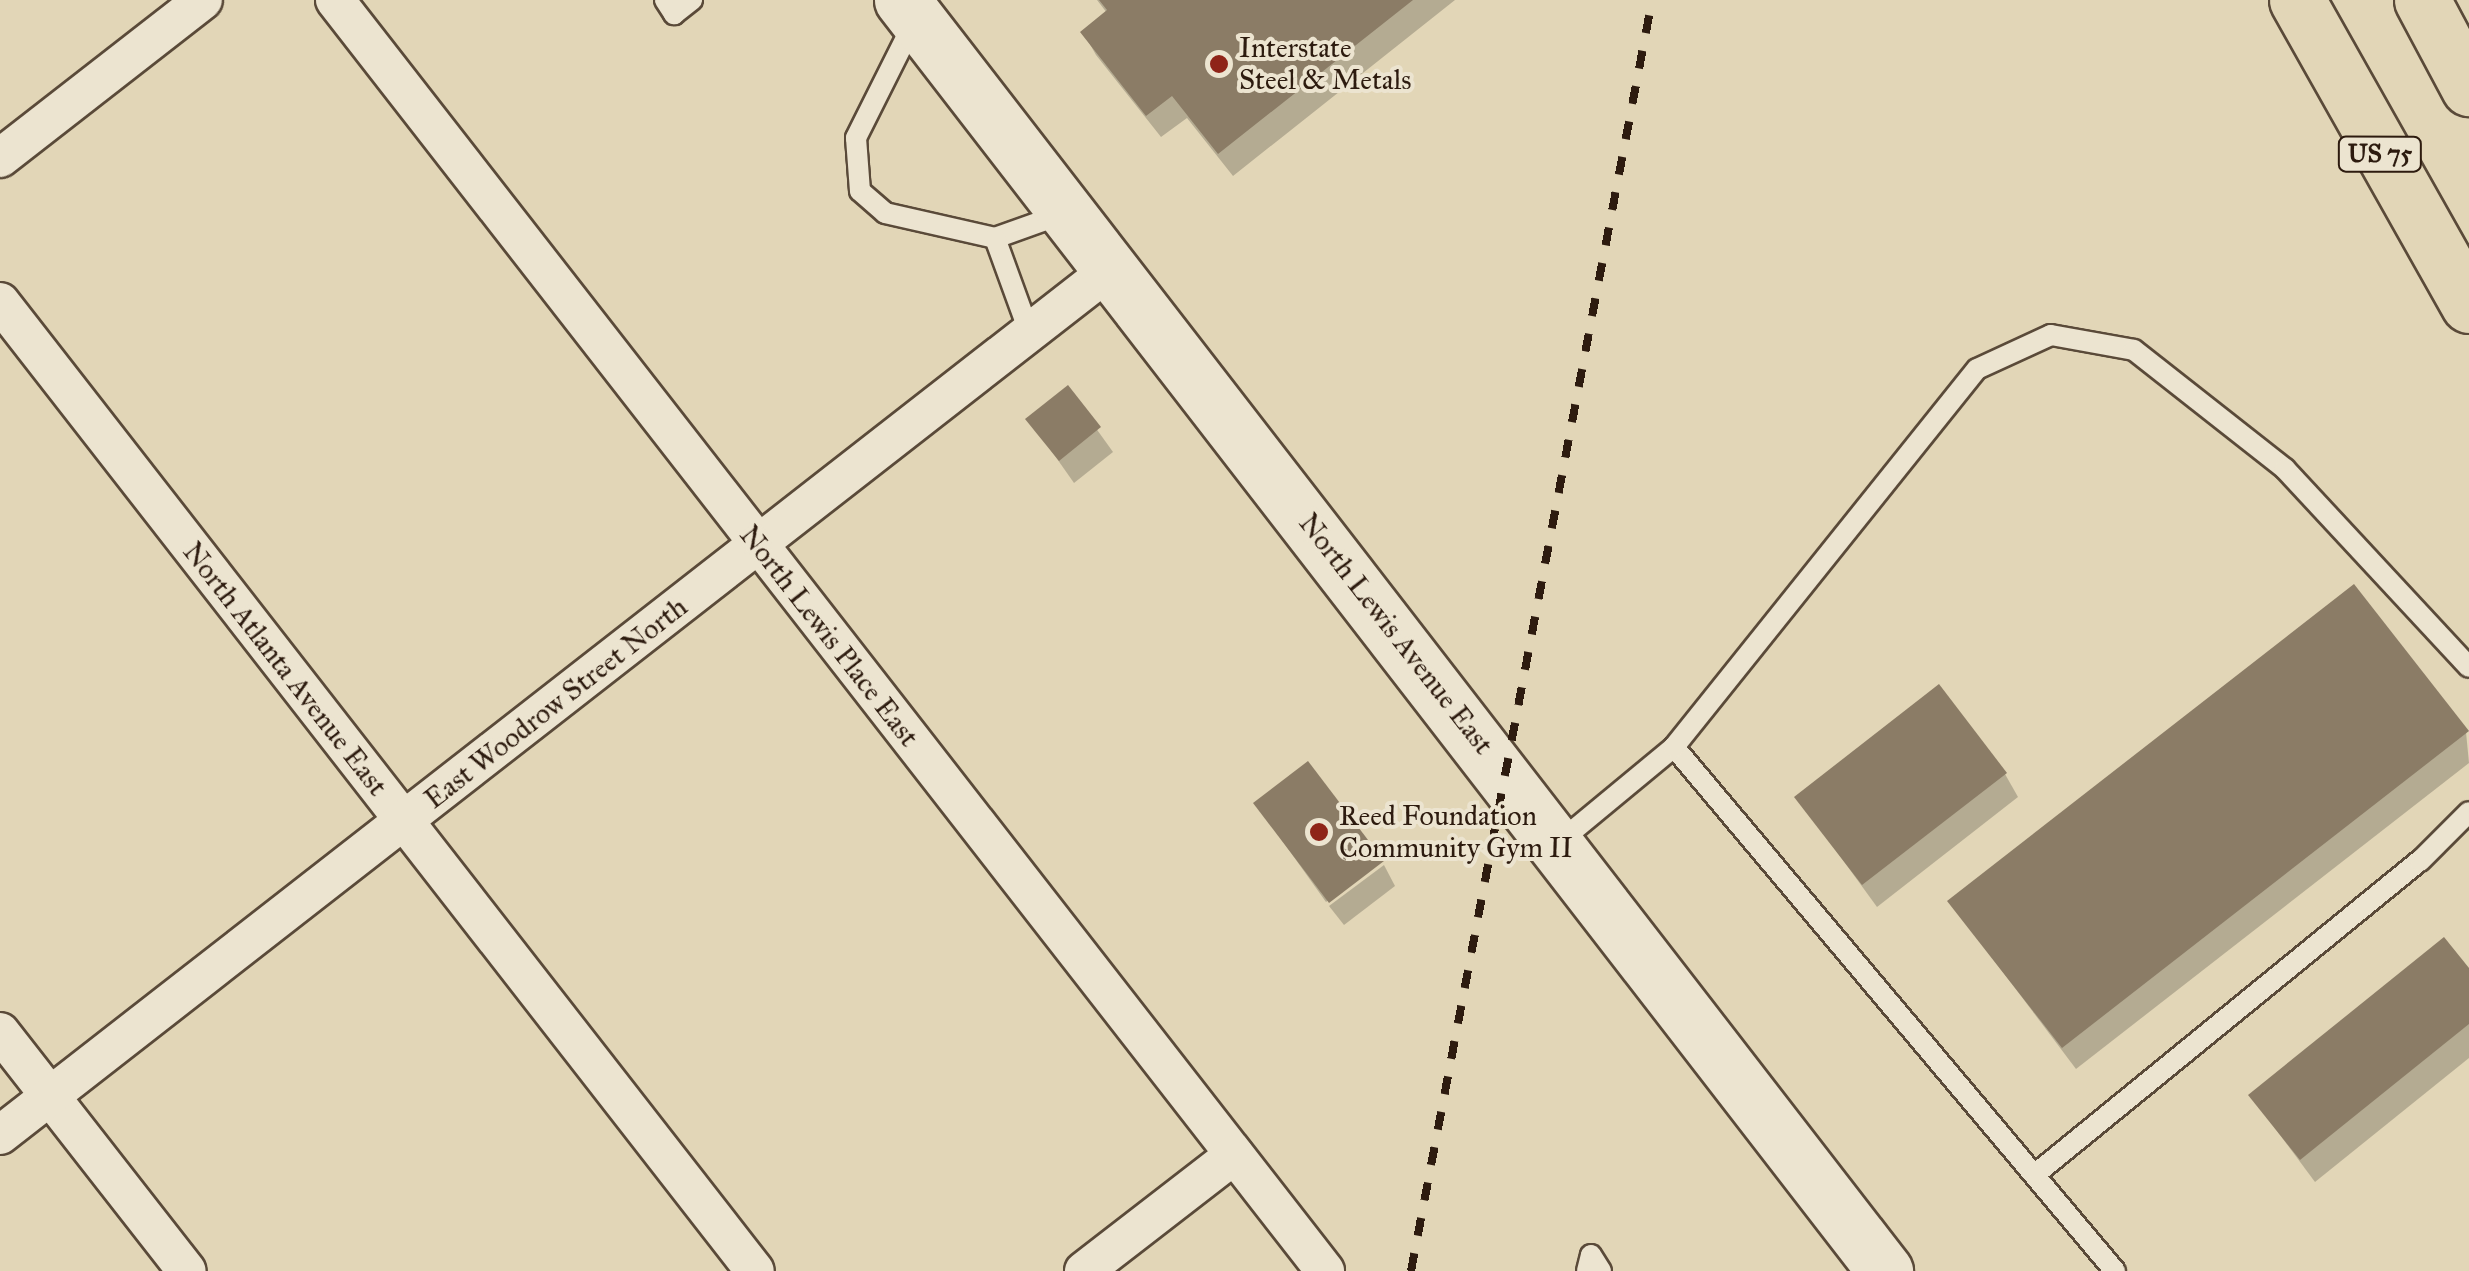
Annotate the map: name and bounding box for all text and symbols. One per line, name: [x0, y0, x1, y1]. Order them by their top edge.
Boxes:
place label: Interstate Steel & Metals: [1239, 31, 1411, 97]
marker: Interstate Steel & Metals: [1208, 53, 1230, 75]
road number: US 75: [2338, 134, 2422, 174]
street label: North Lewis Avenue East: [1292, 507, 1500, 761]
street label: North Lewis Place East: [732, 519, 926, 753]
street label: North Atlanta Avenue East: [176, 536, 394, 802]
street label: East Woodrow Street North: [418, 590, 694, 816]
place label: Reed Foundation Community Gym II: [1339, 799, 1573, 865]
marker: Reed Foundation Community Gym II: [1308, 821, 1330, 843]

